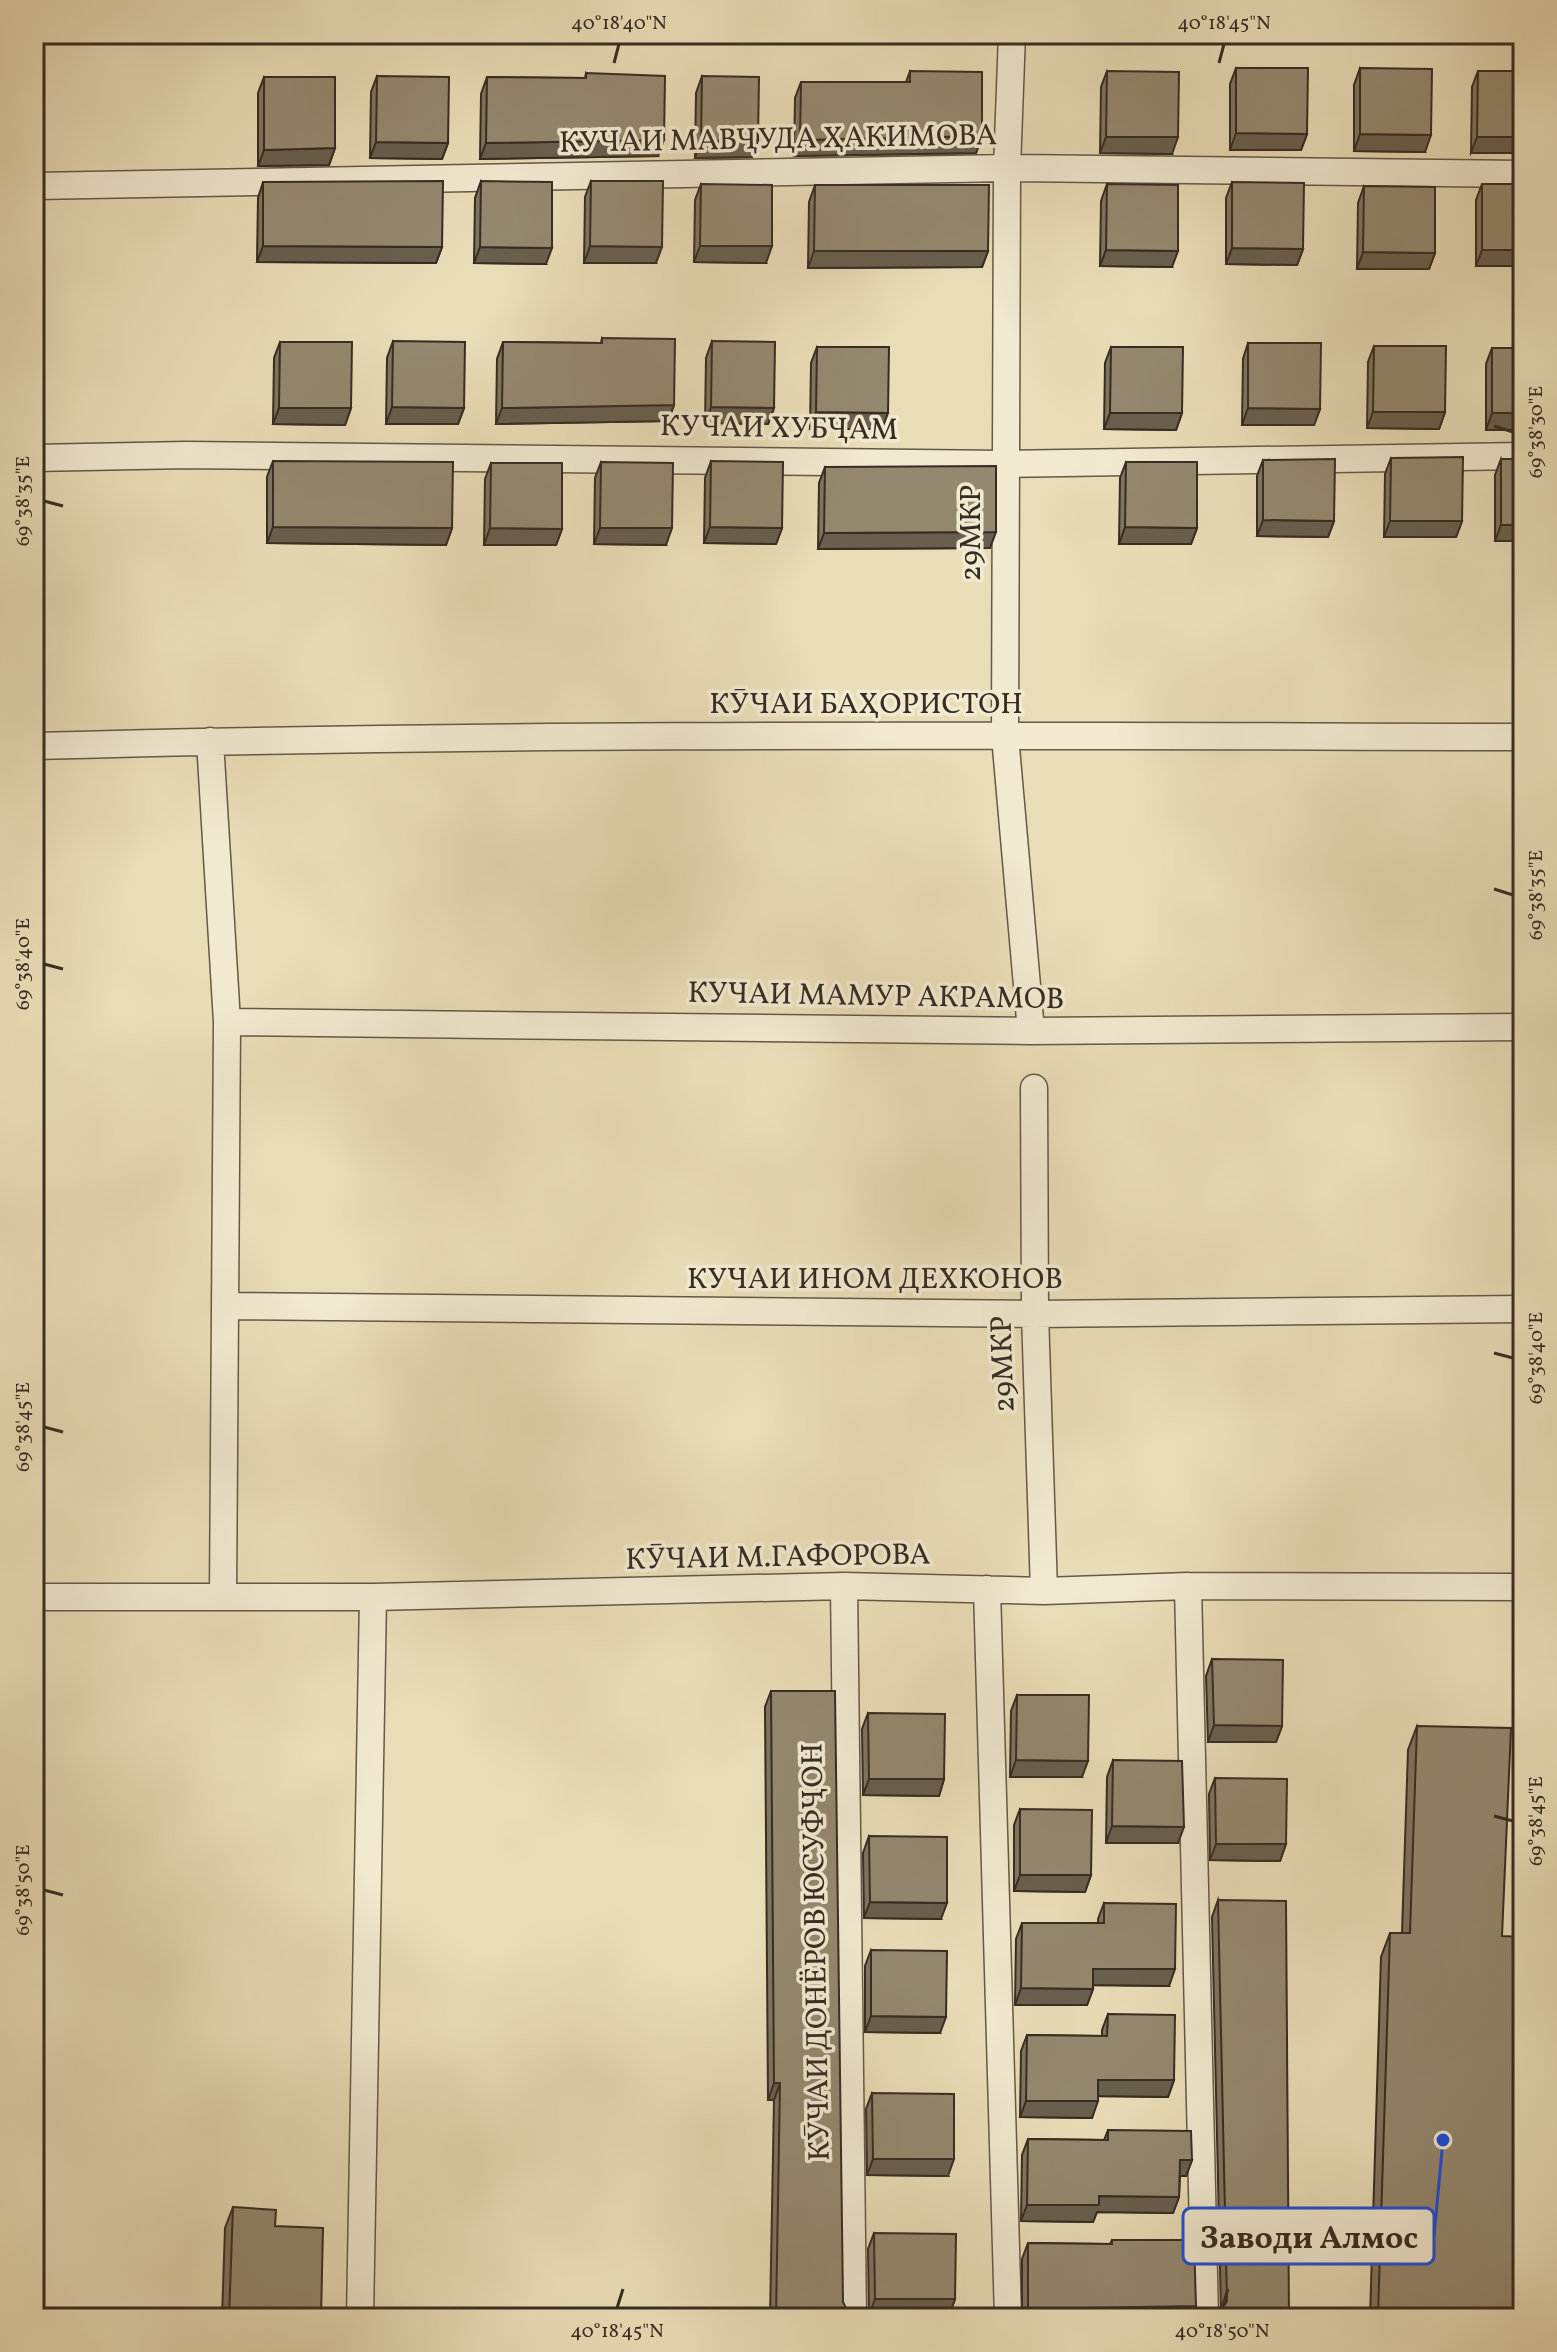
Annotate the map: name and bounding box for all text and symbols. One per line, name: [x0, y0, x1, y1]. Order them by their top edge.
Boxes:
text: 40°18'40"N: [571, 10, 667, 38]
text: 40°18'45"N: [1177, 10, 1271, 38]
street label: КУЧАИ МАВҶУДА ҲАКИМОВА: [559, 115, 997, 165]
text: 69°38'30"E: [1523, 386, 1551, 478]
street label: КУЧАИ ХУБҶАМ: [660, 406, 898, 452]
text: 69°38'35"E: [10, 456, 38, 546]
street label: 29МКР: [951, 484, 993, 582]
street label: КӮЧАИ БАҲОРИСТОН: [709, 684, 1023, 726]
text: 69°38'35"E: [1523, 850, 1551, 940]
text: 69°38'40"E: [10, 918, 38, 1010]
street label: КУЧАИ МАМУР АКРАМОВ: [687, 973, 1065, 1021]
street label: КУЧАИ ИНОМ ДЕХКОНОВ: [687, 1259, 1063, 1301]
text: 69°38'40"E: [1523, 1312, 1551, 1404]
street label: 29МКР: [981, 1315, 1027, 1413]
text: 69°38'45"E: [10, 1382, 38, 1472]
street label: КӮЧАИ М.ГАФОРОВА: [625, 1534, 931, 1582]
street label: КӮЧАИ ДОНЁРОВ ЮСУФҶОН: [792, 1743, 842, 2161]
text: 69°38'45"E: [1523, 1776, 1551, 1866]
text: 69°38'50"E: [10, 1844, 38, 1936]
callout: Заводи Алмос: [1183, 2208, 1434, 2264]
text: Заводи Алмос: [1200, 2218, 1418, 2262]
text: 40°18'45"N: [570, 2318, 664, 2346]
text: 40°18'50"N: [1174, 2318, 1270, 2346]

